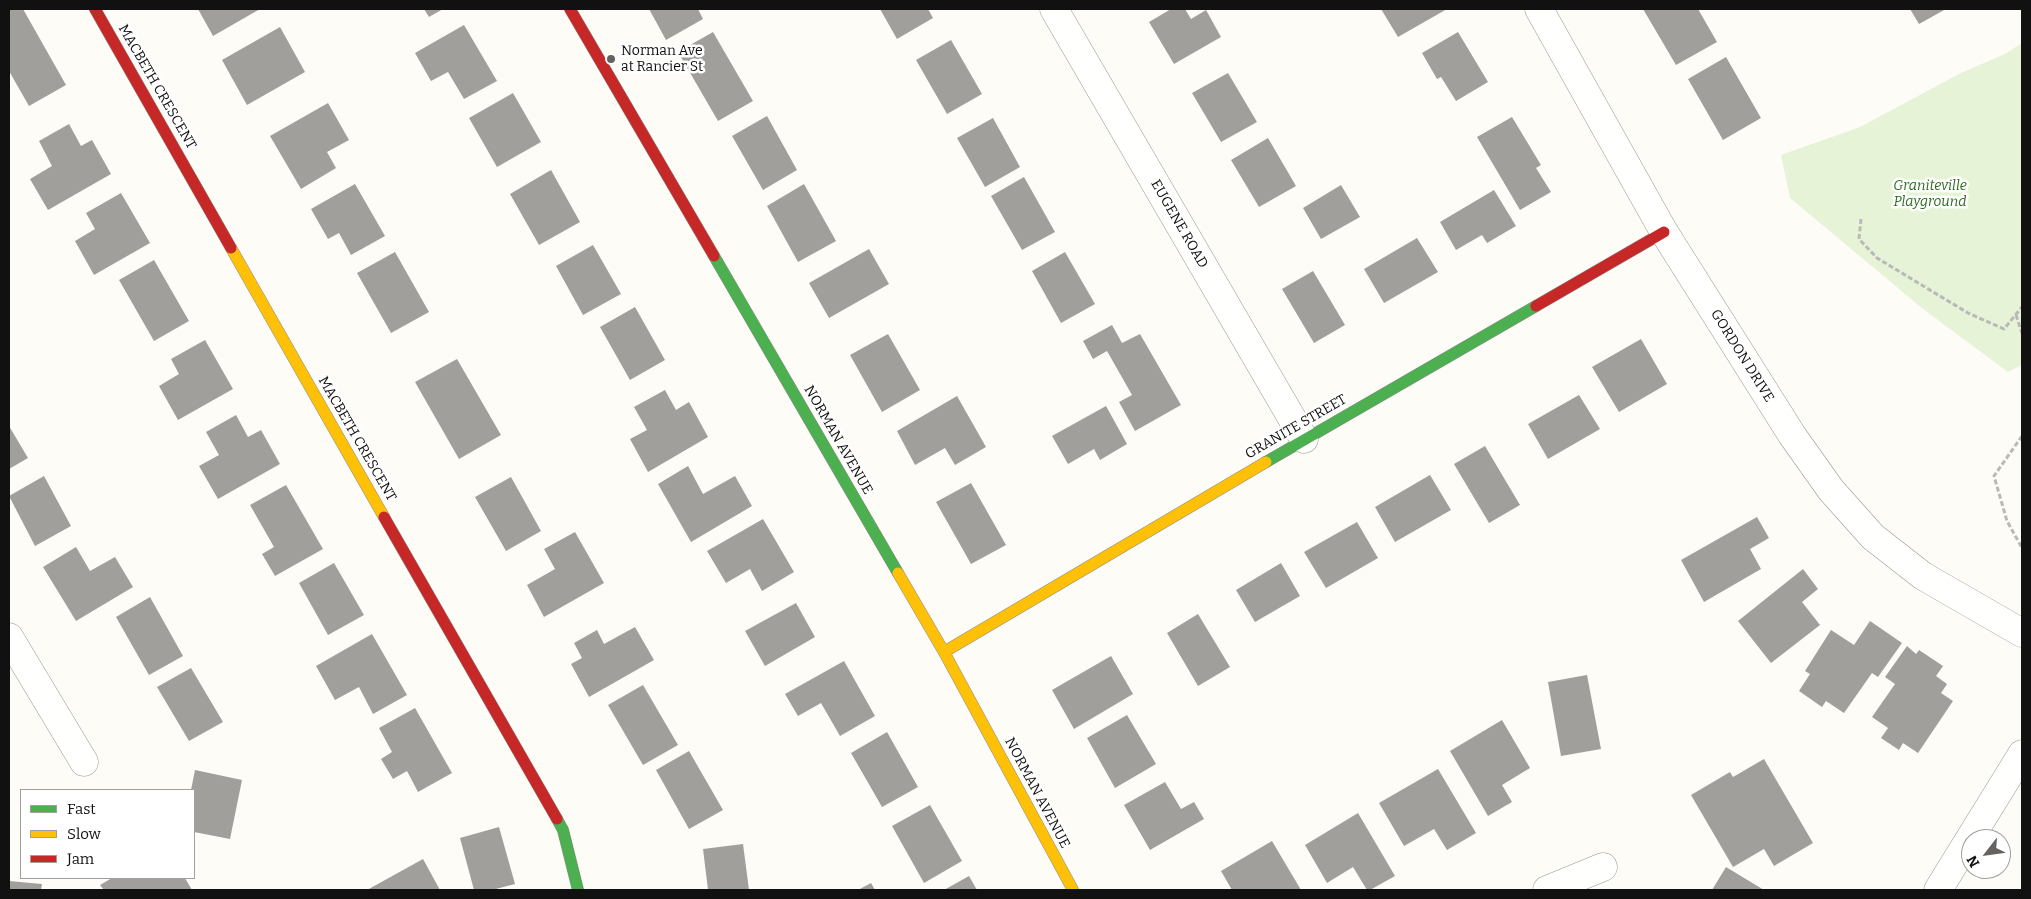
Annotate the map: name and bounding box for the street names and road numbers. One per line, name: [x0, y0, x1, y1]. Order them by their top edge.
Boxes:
street label: MACBETH CRESCENT: [114, 22, 200, 152]
street label: EUGENE ROAD: [1147, 177, 1211, 271]
street label: GORDON DRIVE: [1707, 307, 1777, 405]
street label: MACBETH CRESCENT: [314, 374, 400, 504]
street label: NORMAN AVENUE: [800, 383, 876, 497]
street label: GRANITE STREET: [1242, 391, 1350, 463]
street label: NORMAN AVENUE: [1001, 735, 1073, 851]

